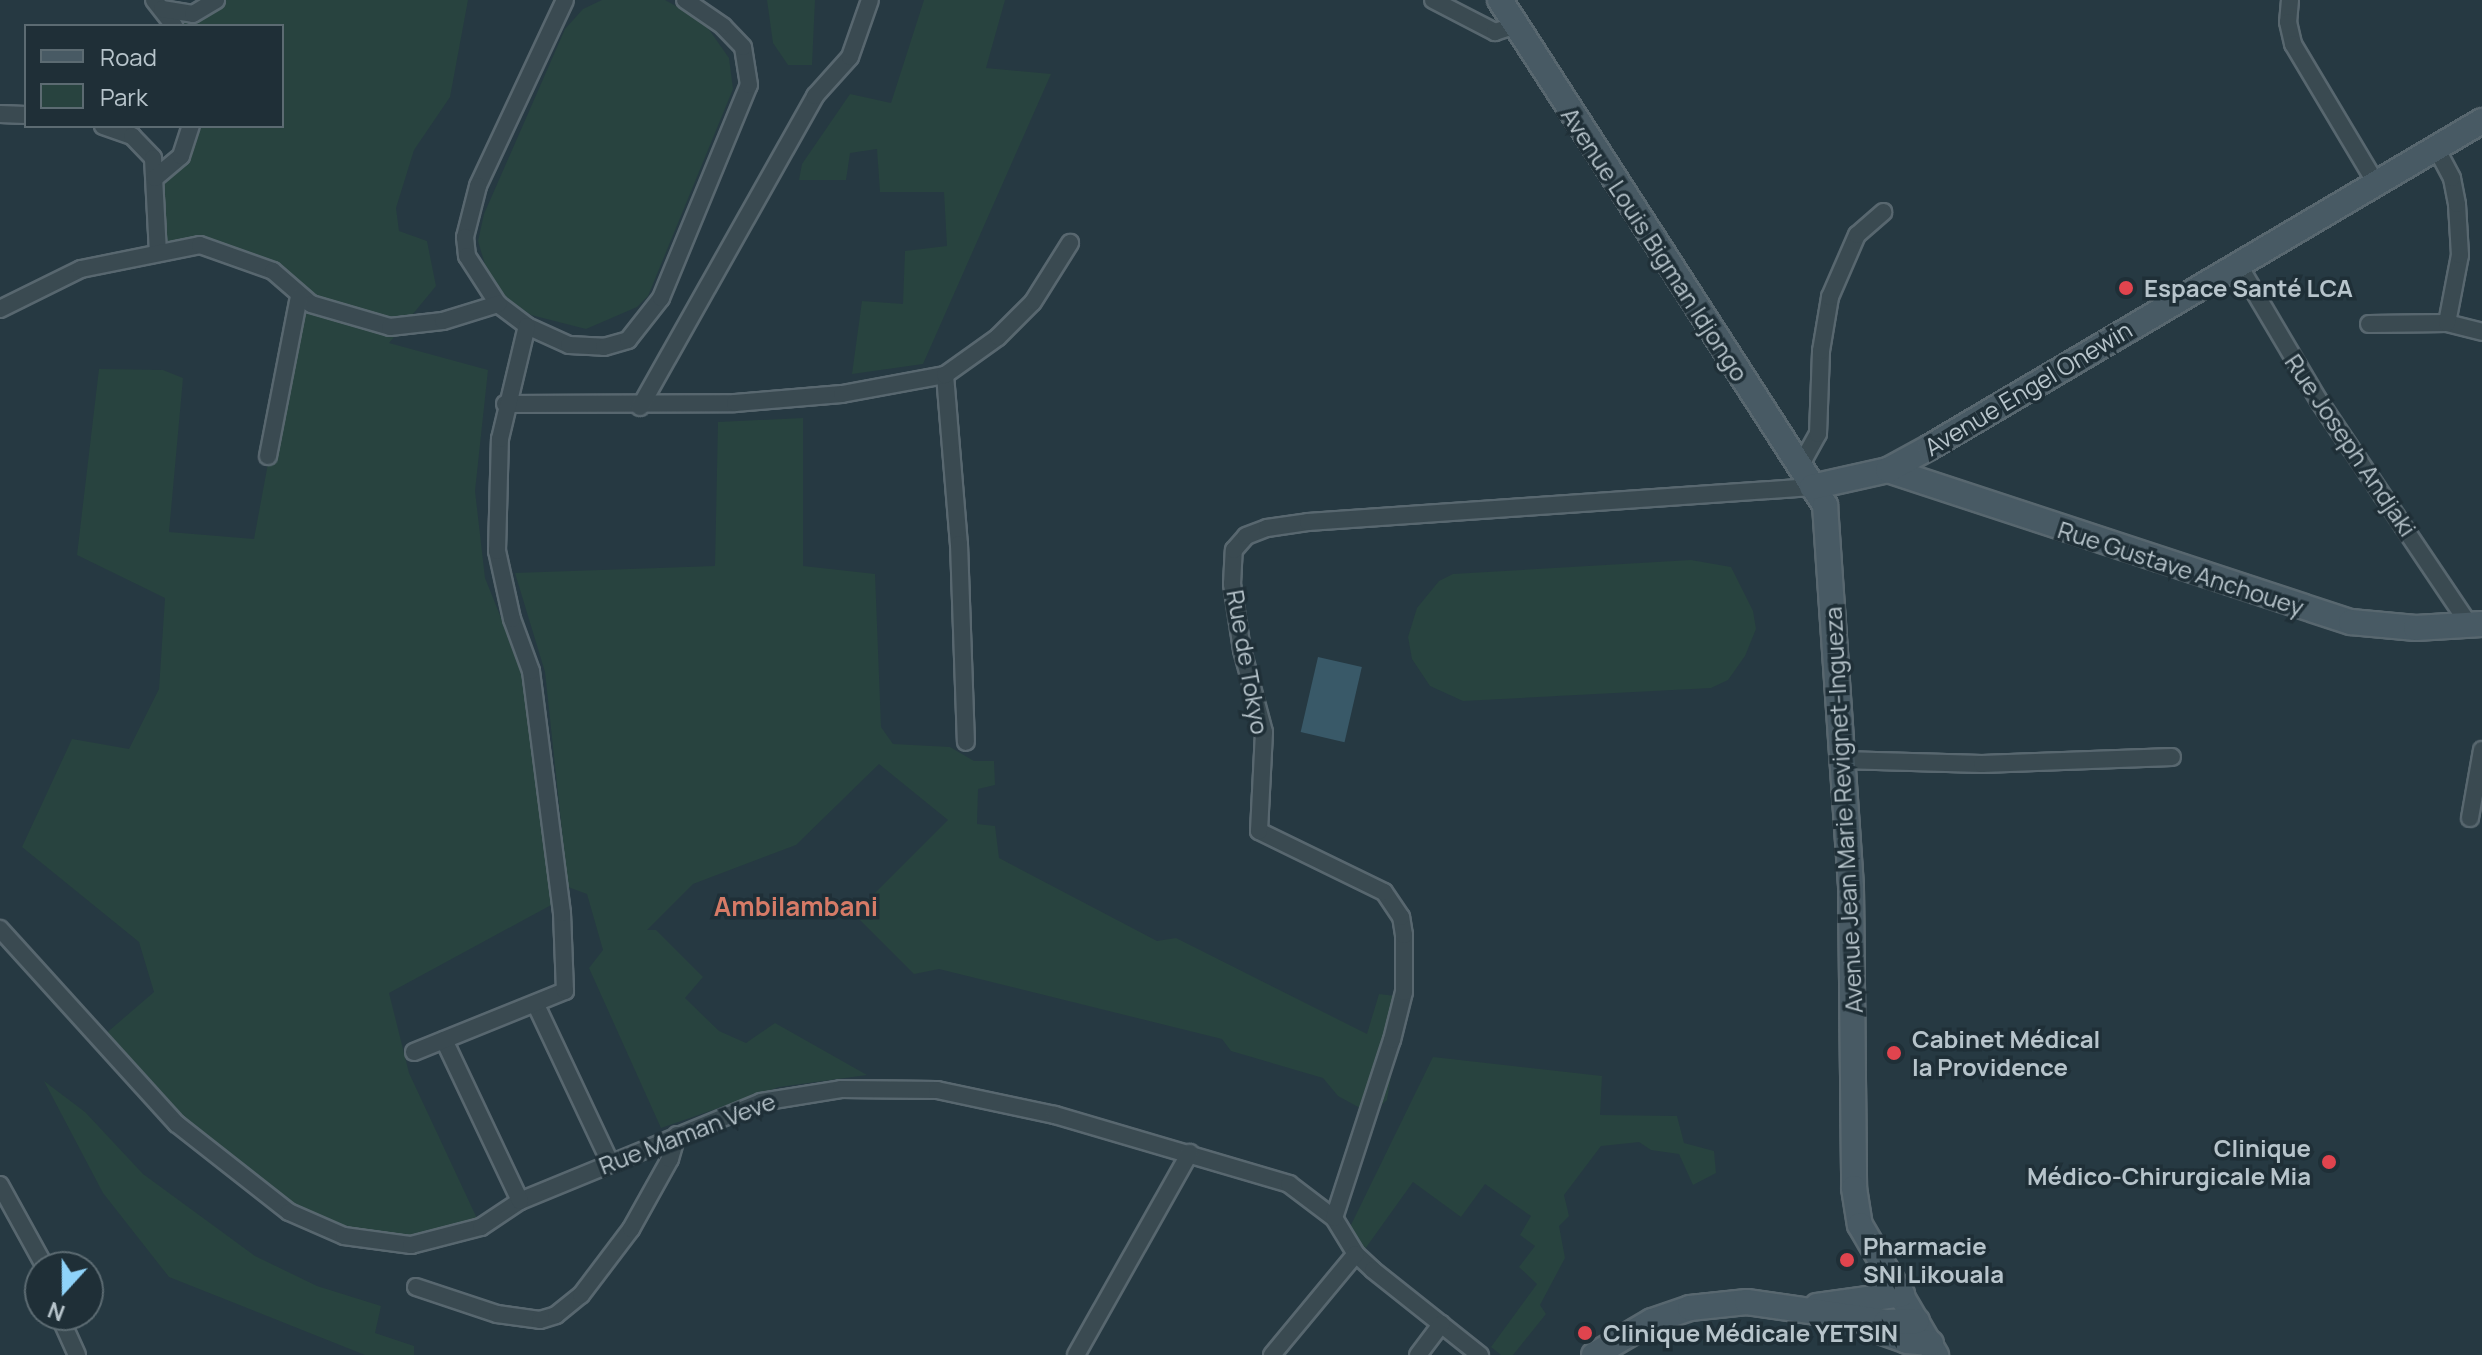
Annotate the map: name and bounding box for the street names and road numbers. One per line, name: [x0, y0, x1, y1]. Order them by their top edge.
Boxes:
street label: Avenue Louis Bigman Idjongo: [1556, 102, 1754, 386]
street label: Avenue Engel Onewin: [1919, 315, 2137, 461]
street label: Rue Joseph Andjaki: [2279, 348, 2423, 542]
street label: Rue Gustave Anchouey: [2054, 515, 2308, 621]
street label: Rue de Tokyo: [1221, 588, 1275, 736]
street label: Avenue Jean Marie Revignet-Ingueza: [1818, 606, 1868, 1014]
street label: Rue Maman Veve: [595, 1086, 779, 1180]

